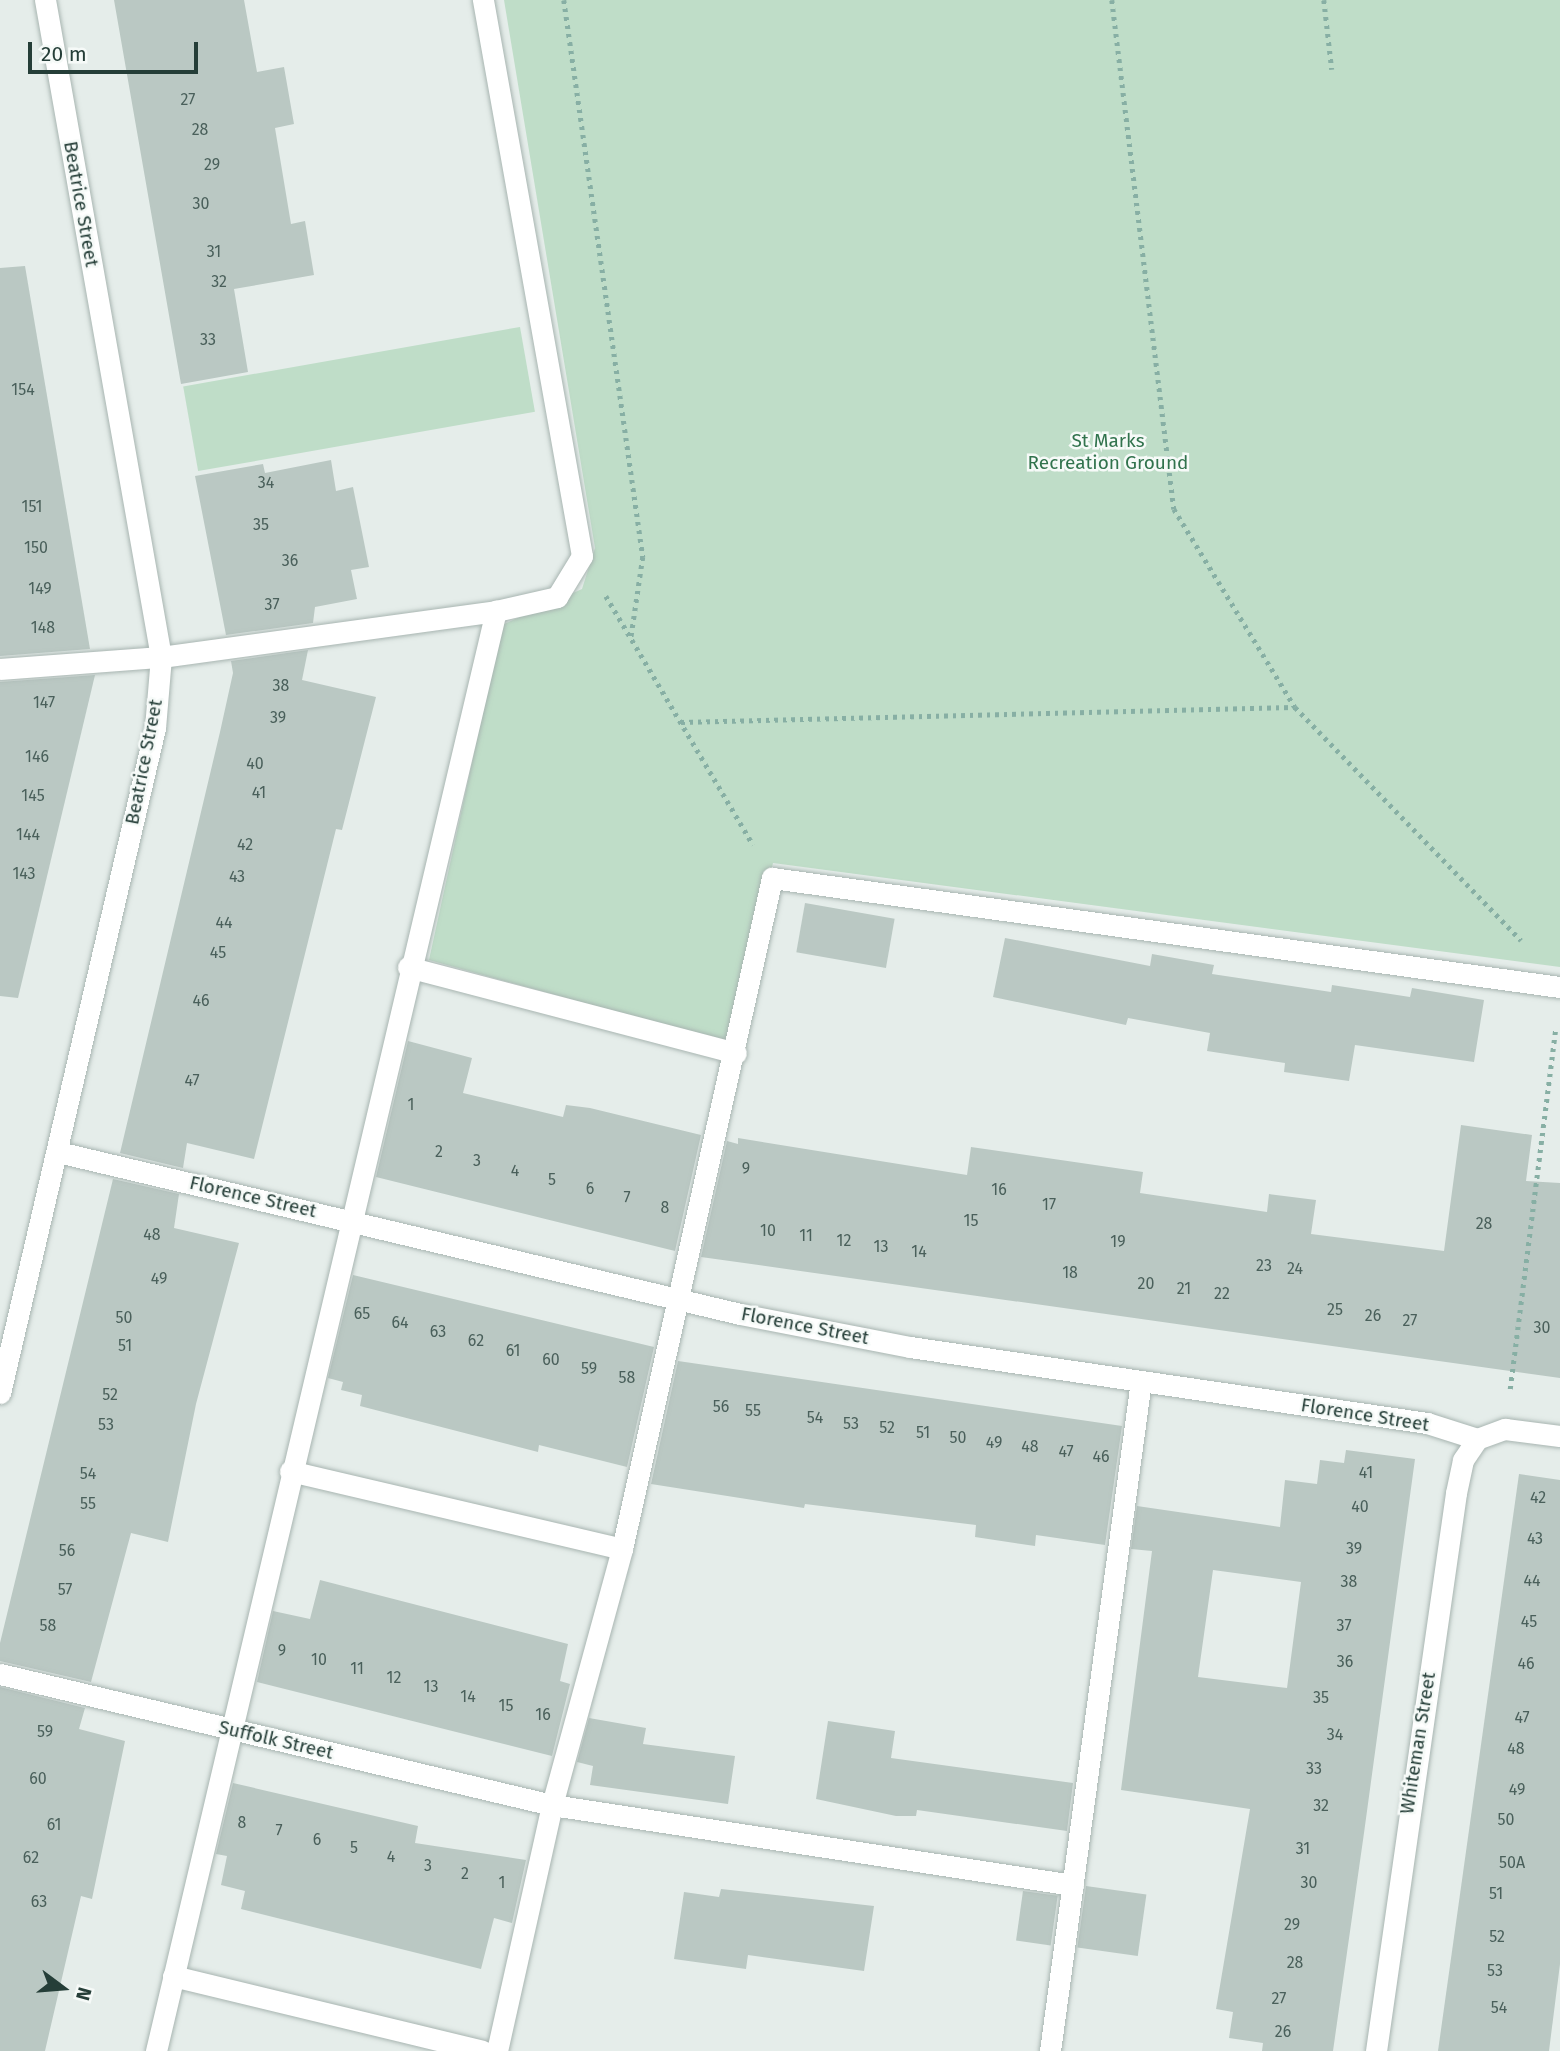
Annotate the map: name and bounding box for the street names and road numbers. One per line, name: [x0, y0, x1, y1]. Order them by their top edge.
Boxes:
street label: Beatrice Street: [59, 139, 103, 269]
street label: Beatrice Street: [121, 697, 167, 827]
street label: Florence Street: [187, 1171, 319, 1223]
street label: Florence Street: [739, 1302, 871, 1350]
street label: Florence Street: [1299, 1394, 1431, 1436]
street label: Whiteman Street: [1396, 1670, 1440, 1816]
street label: Suffolk Street: [216, 1716, 336, 1764]

